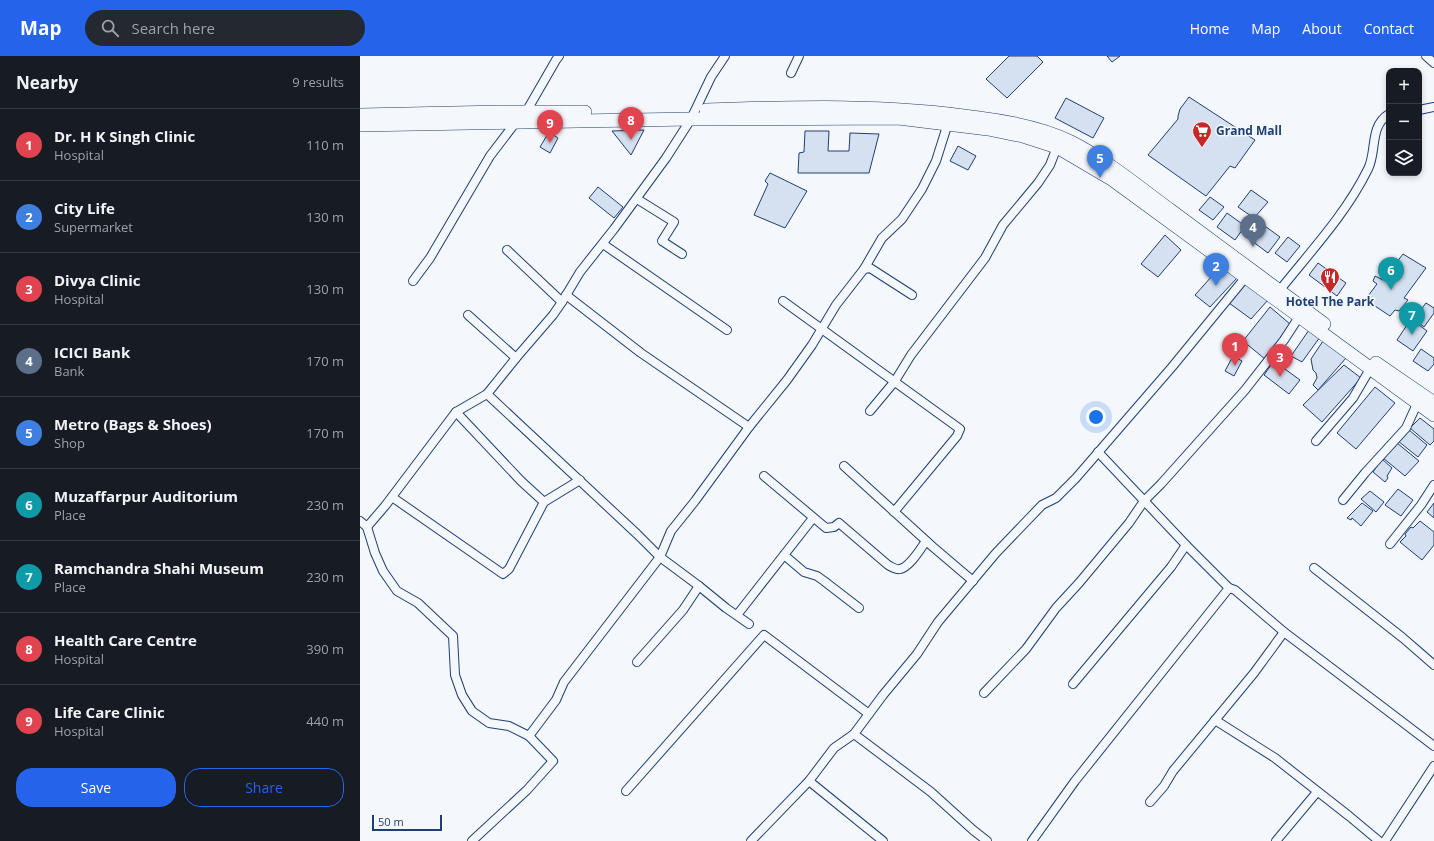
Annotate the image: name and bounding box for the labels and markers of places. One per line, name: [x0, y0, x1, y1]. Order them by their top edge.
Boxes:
pin: 8: [618, 107, 644, 140]
pin: 9: [537, 110, 563, 143]
supermarket icon: Grand Mall: [1191, 120, 1213, 148]
place label: Grand Mall: [1216, 122, 1282, 139]
pin: 5: [1087, 145, 1113, 178]
pin: 4: [1240, 214, 1266, 247]
pin: 2: [1203, 253, 1229, 286]
pin: 6: [1378, 257, 1404, 290]
restaurant icon: Hotel The Park: [1319, 266, 1341, 294]
place label: Hotel The Park: [1286, 293, 1375, 310]
pin: 7: [1399, 302, 1425, 335]
pin: 1: [1222, 333, 1248, 366]
pin: 3: [1267, 344, 1293, 377]

